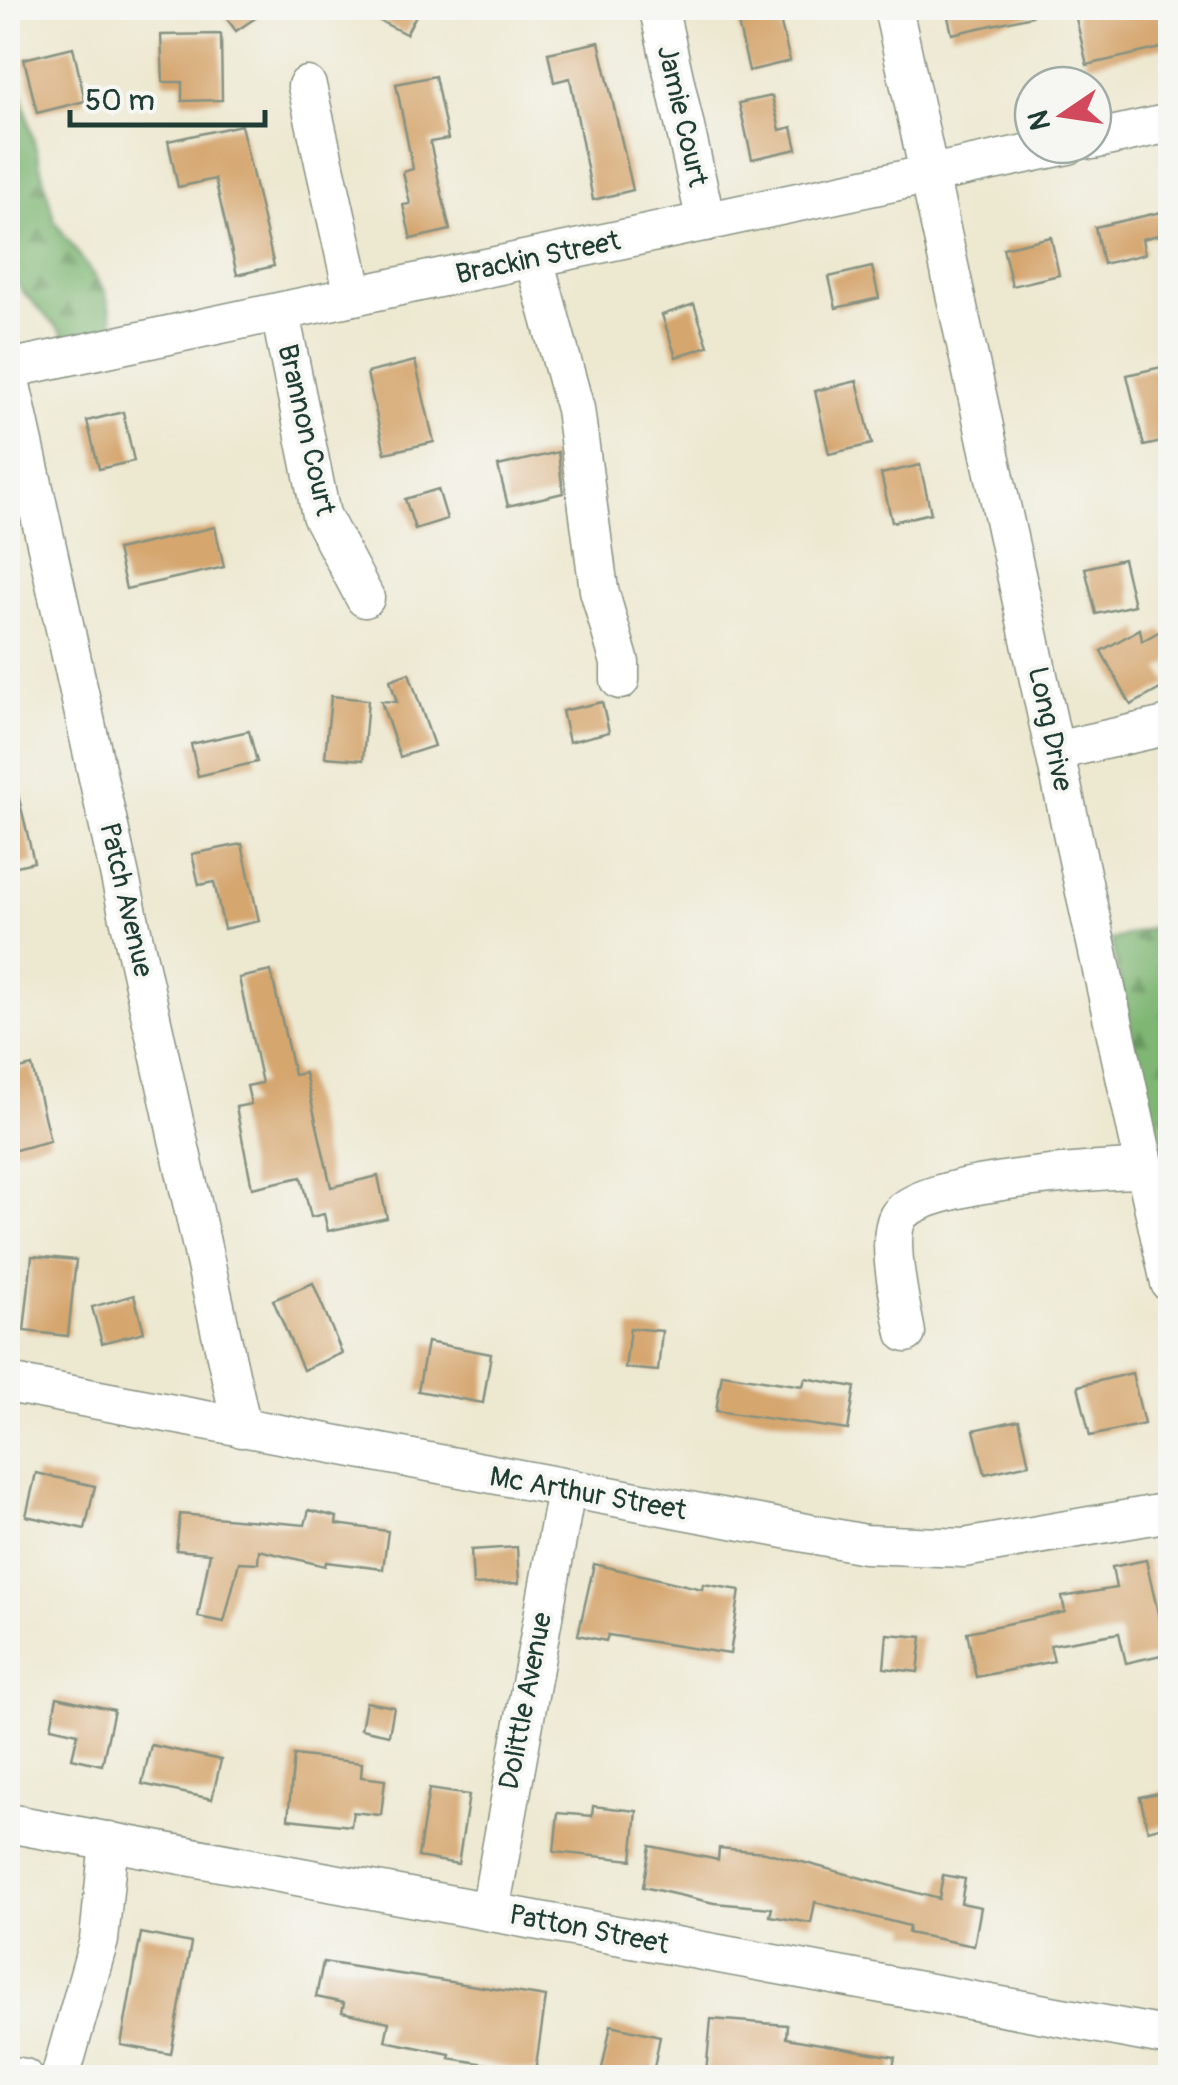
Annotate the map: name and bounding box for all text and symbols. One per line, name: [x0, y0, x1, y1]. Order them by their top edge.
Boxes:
street label: Jamie Court: [649, 42, 715, 191]
scale bar: [70, 65, 265, 127]
north arrow: [1013, 65, 1113, 165]
text: 50 m: [85, 82, 155, 119]
text: N: [1021, 107, 1059, 133]
street label: Brackin Street: [453, 223, 624, 293]
street label: Brannon Court: [269, 341, 343, 520]
street label: Long Drive: [1020, 664, 1080, 795]
street label: Patch Avenue: [91, 819, 161, 981]
street label: Mc Arthur Street: [487, 1459, 690, 1529]
street label: Dolittle Avenue: [492, 1609, 560, 1792]
street label: Patton Street: [506, 1897, 672, 1963]

